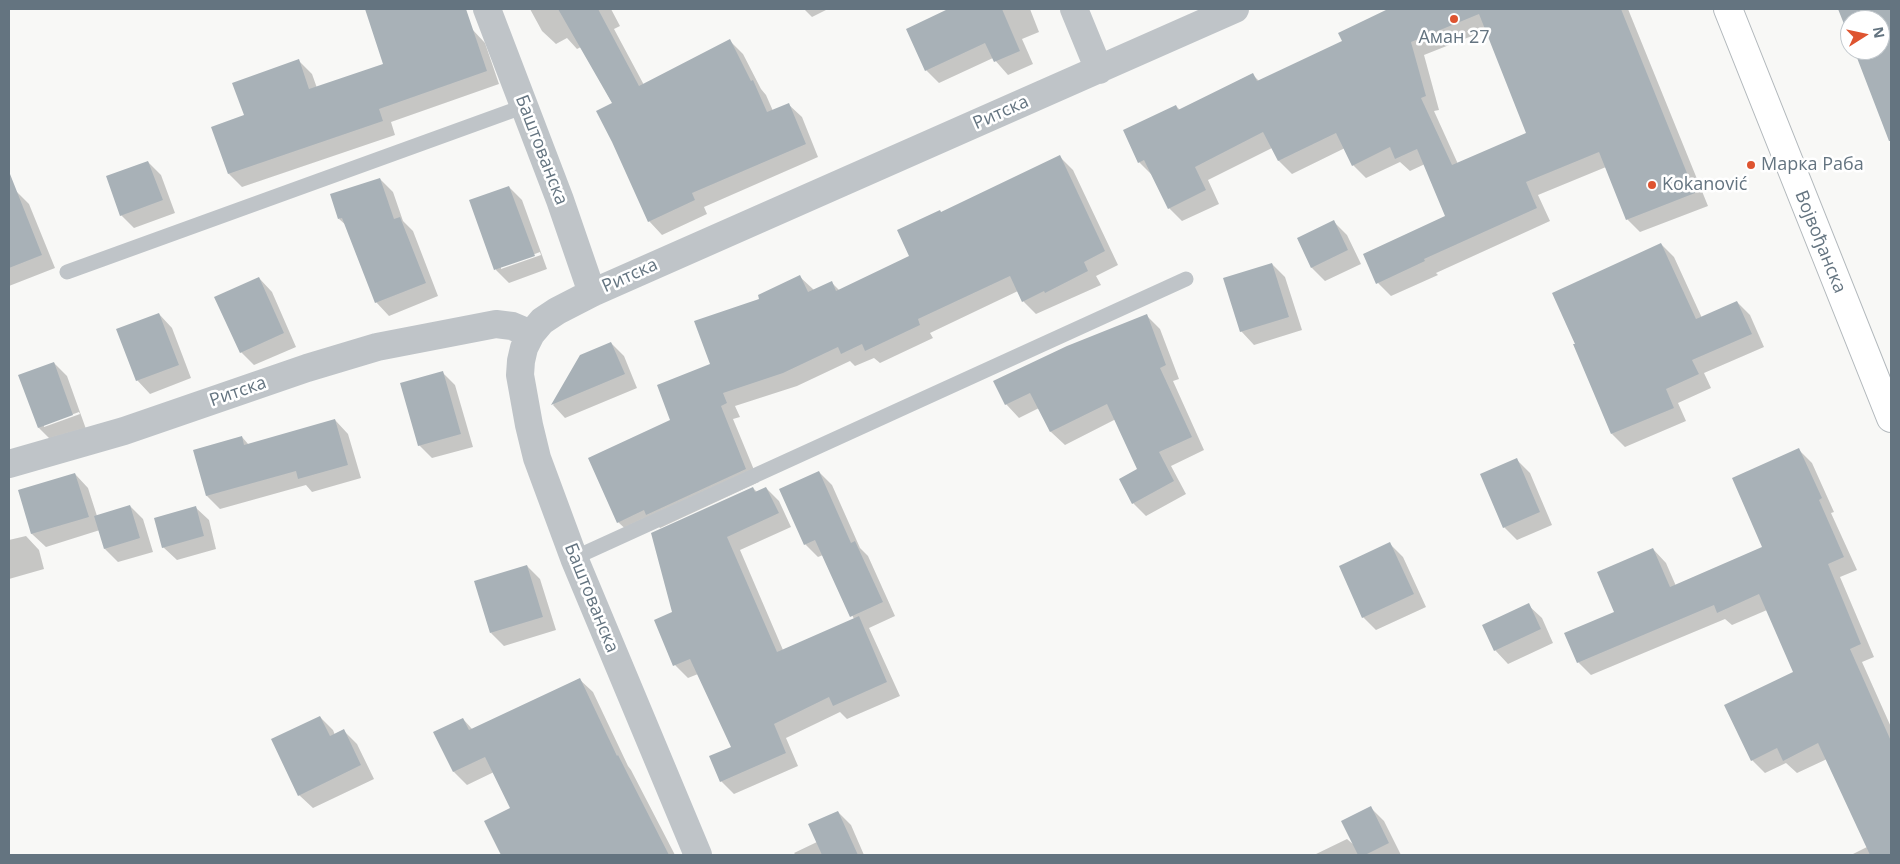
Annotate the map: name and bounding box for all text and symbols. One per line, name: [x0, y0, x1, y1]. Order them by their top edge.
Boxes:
north arrow: [1840, 10, 1890, 60]
marker: Аман 27: [1448, 13, 1460, 25]
text: N: [1869, 25, 1890, 40]
place label: Аман 27: [1418, 27, 1490, 49]
street label: Ритска: [970, 91, 1032, 135]
street label: Баштованска: [510, 92, 572, 208]
place label: Марка Раба: [1761, 154, 1864, 176]
marker: Марка Раба: [1745, 159, 1757, 171]
place label: Kokanović: [1662, 174, 1747, 196]
marker: Kokanović: [1646, 179, 1658, 191]
street label: Војвођанска: [1790, 188, 1850, 296]
street label: Ритска: [599, 254, 661, 298]
street label: Ритска: [207, 372, 269, 412]
street label: Баштованска: [559, 540, 623, 656]

